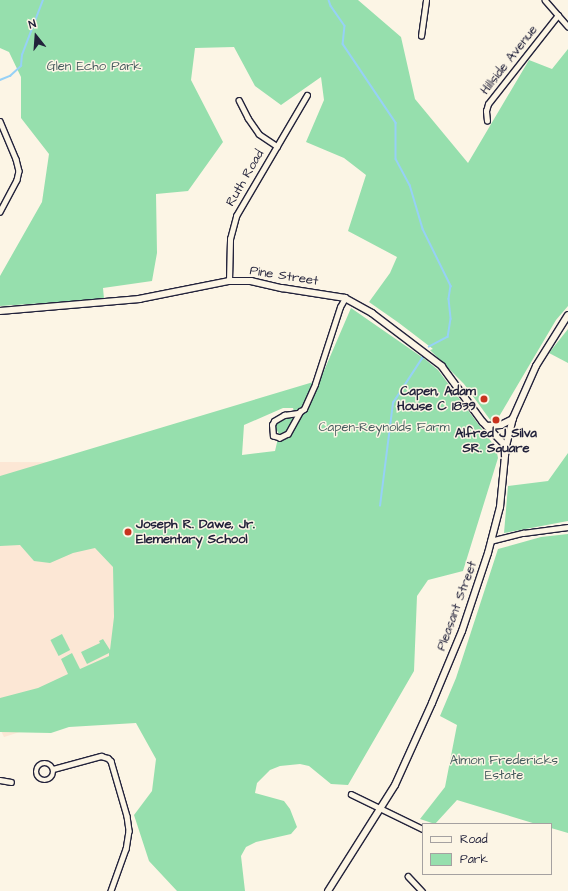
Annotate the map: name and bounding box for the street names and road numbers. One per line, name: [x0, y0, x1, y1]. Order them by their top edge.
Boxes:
street label: Hillside Avenue: [477, 22, 541, 98]
street label: Ruth Road: [223, 147, 267, 209]
street label: Pine Street: [249, 263, 319, 289]
street label: Pleasant Street: [434, 559, 480, 653]

